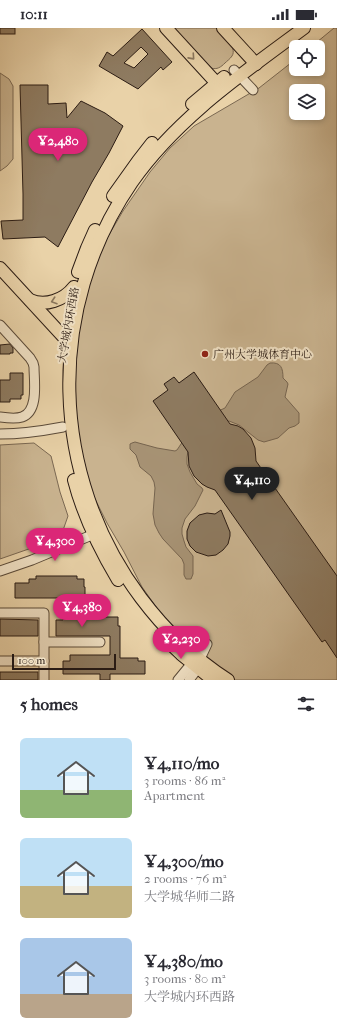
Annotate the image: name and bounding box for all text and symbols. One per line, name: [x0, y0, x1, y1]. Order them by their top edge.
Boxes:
text: 10:11: [20, 5, 48, 23]
map controls: [289, 40, 325, 120]
button: locate: [289, 40, 325, 76]
one-way arrow: [188, 52, 195, 60]
button: layers: [289, 84, 325, 120]
pin: ¥2,480: [25, 128, 91, 162]
text: ¥2,480: [37, 133, 79, 148]
street label: 大学城内环西路: [55, 286, 82, 364]
one-way arrow: [51, 296, 58, 305]
place label: 广州大学城体育中心: [213, 348, 312, 361]
marker: 广州大学城体育中心: [200, 349, 210, 359]
pin: ¥4,110: [219, 467, 285, 501]
text: ¥4,110: [233, 472, 271, 487]
pin: ¥4,300: [22, 528, 88, 562]
text: ¥4,300: [35, 533, 75, 548]
pin: ¥4,380: [49, 594, 115, 628]
text: ¥4,380: [62, 599, 102, 614]
pin: ¥2,230: [148, 626, 214, 660]
text: ¥2,230: [162, 631, 200, 646]
scale bar: [12, 652, 116, 671]
text: 100 m: [18, 654, 46, 667]
icon: filters: [295, 693, 317, 715]
text: 5 homes: [20, 694, 78, 714]
text: ¥4,110/mo: [144, 753, 219, 773]
icon: home: [52, 754, 100, 802]
text: 3 rooms · 86 m²: [144, 773, 225, 788]
text: Apartment: [144, 788, 205, 803]
text: ¥4,300/mo: [144, 851, 224, 871]
icon: home: [52, 854, 100, 902]
text: 2 rooms · 76 m²: [144, 871, 226, 886]
text: 大学城华师二路: [144, 889, 235, 904]
text: ¥4,380/mo: [144, 951, 223, 971]
icon: home: [52, 954, 100, 1002]
text: 3 rooms · 80 m²: [144, 971, 225, 986]
text: 大学城内环西路: [144, 989, 235, 1004]

